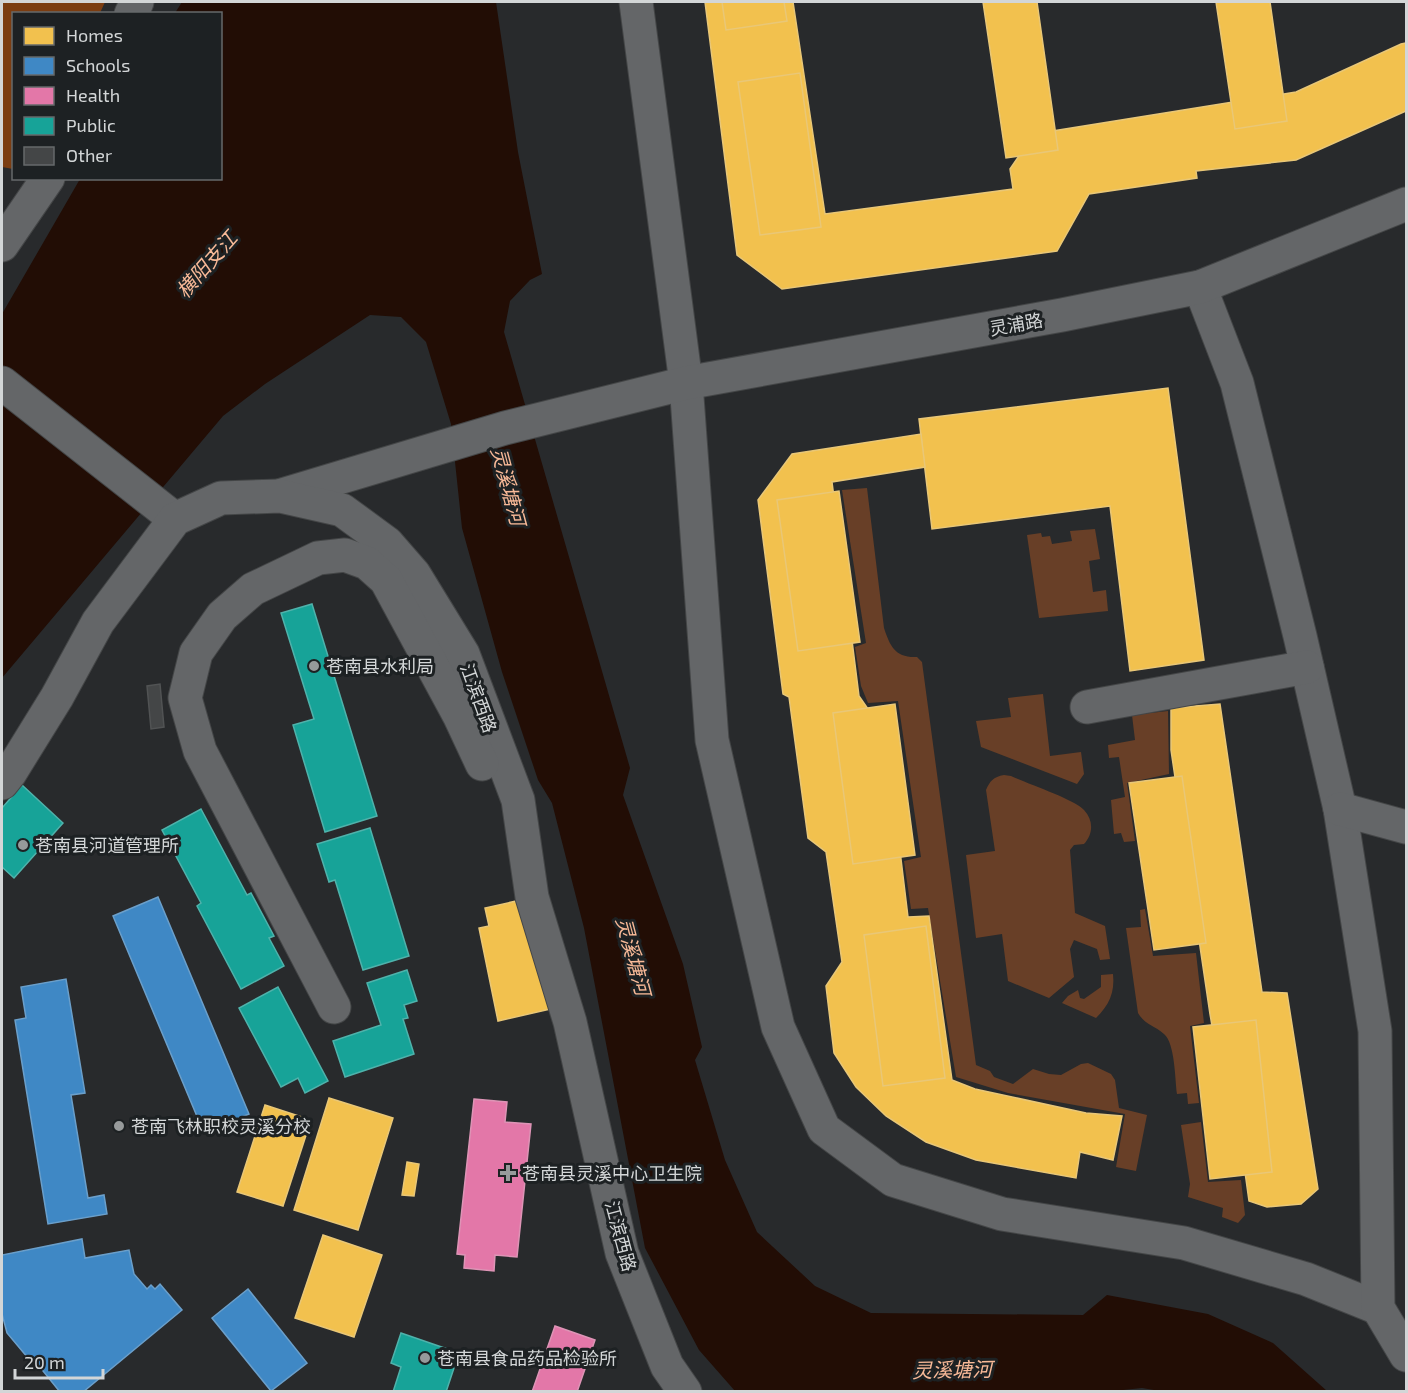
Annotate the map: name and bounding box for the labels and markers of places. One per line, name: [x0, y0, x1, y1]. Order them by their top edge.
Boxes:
place label: 苍南县水利局: [326, 655, 434, 677]
marker: 苍南县水利局: [307, 659, 321, 673]
place label: 苍南县河道管理所: [35, 834, 179, 856]
marker: 苍南县河道管理所: [16, 838, 30, 852]
place label: 苍南飞林职校灵溪分校: [131, 1115, 311, 1137]
marker: 苍南飞林职校灵溪分校: [112, 1119, 126, 1133]
place label: 苍南县灵溪中心卫生院: [522, 1162, 702, 1184]
marker: 苍南县灵溪中心卫生院: [499, 1164, 517, 1182]
place label: 苍南县食品药品检验所: [437, 1347, 617, 1369]
marker: 苍南县食品药品检验所: [418, 1351, 432, 1365]

